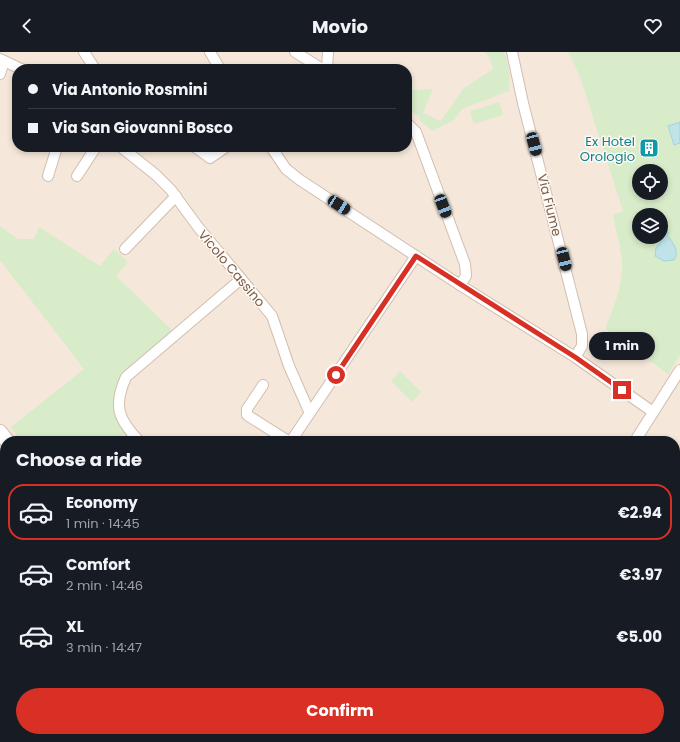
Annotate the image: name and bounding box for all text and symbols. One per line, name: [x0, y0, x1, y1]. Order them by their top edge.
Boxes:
text: Movio: [312, 14, 368, 39]
icon: back: [16, 15, 38, 37]
icon: heart: [642, 15, 664, 37]
text: Via Antonio Rosmini: [52, 79, 207, 100]
text: Via San Giovanni Bosco: [52, 117, 233, 138]
car: [525, 131, 543, 157]
place label: Ex Hotel Orologio: [580, 132, 635, 166]
building icon: Ex Hotel Orologio: [638, 137, 660, 159]
map controls: [632, 164, 668, 244]
button: locate: [632, 164, 668, 200]
street label: Via Fiume: [533, 172, 566, 238]
car: [326, 193, 352, 217]
car: [433, 193, 453, 219]
button: layers: [632, 208, 668, 244]
street label: Vicolo Cassino: [194, 226, 270, 311]
car: [555, 246, 573, 272]
callout: 1 min: [589, 332, 655, 360]
text: 1 min: [605, 336, 639, 355]
route start: [327, 366, 345, 384]
route end: [613, 381, 631, 399]
text: Choose a ride: [16, 447, 142, 472]
text: Economy: [66, 492, 138, 513]
icon: car: [18, 494, 54, 530]
text: €2.94: [618, 502, 662, 523]
text: 1 min · 14:45: [66, 514, 140, 533]
text: Comfort: [66, 554, 130, 575]
icon: car: [18, 556, 54, 592]
text: €3.97: [620, 564, 662, 585]
text: 2 min · 14:46: [66, 576, 143, 595]
text: XL: [66, 616, 84, 637]
icon: car: [18, 618, 54, 654]
text: €5.00: [617, 626, 662, 647]
text: 3 min · 14:47: [66, 638, 142, 657]
button: Confirm: [16, 688, 664, 734]

